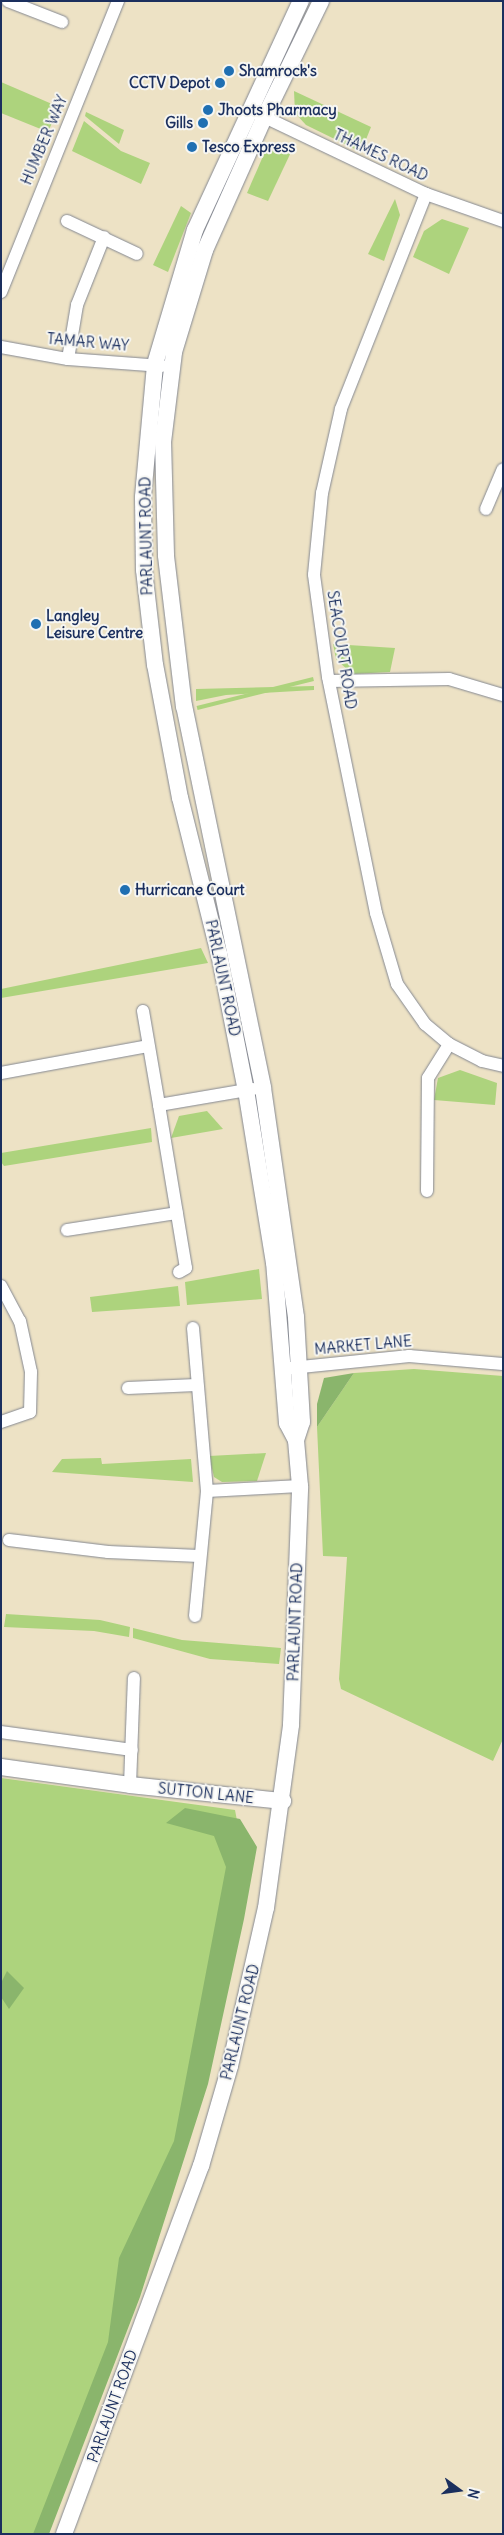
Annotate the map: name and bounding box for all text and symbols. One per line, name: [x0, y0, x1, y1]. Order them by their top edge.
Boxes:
place label: Shamrock's: [239, 62, 317, 80]
marker: Shamrock's: [223, 65, 235, 77]
place label: CCTV Depot: [129, 74, 210, 92]
marker: CCTV Depot: [214, 77, 226, 89]
street label: HUMBER WAY: [17, 93, 71, 187]
place label: Jhoots Pharmacy: [218, 101, 337, 119]
marker: Jhoots Pharmacy: [202, 104, 214, 116]
place label: Gills: [165, 114, 193, 132]
marker: Gills: [197, 117, 209, 129]
street label: THAMES ROAD: [331, 125, 431, 185]
place label: Tesco Express: [202, 138, 295, 156]
marker: Tesco Express: [186, 141, 198, 153]
street label: TAMAR WAY: [46, 329, 130, 355]
street label: PARLAUNT ROAD: [136, 476, 156, 596]
street label: SEACOURT ROAD: [324, 589, 360, 711]
place label: Langley Leisure Centre: [46, 606, 143, 641]
marker: Langley Leisure Centre: [30, 618, 42, 630]
place label: Hurricane Court: [135, 881, 245, 899]
marker: Hurricane Court: [119, 884, 131, 896]
street label: PARLAUNT ROAD: [202, 918, 244, 1038]
street label: MARKET LANE: [314, 1332, 412, 1358]
street label: PARLAUNT ROAD: [284, 1562, 306, 1682]
street label: SUTTON LANE: [157, 1779, 255, 1807]
street label: PARLAUNT ROAD: [217, 1962, 263, 2082]
street label: PARLAUNT ROAD: [83, 2347, 141, 2465]
north arrow: [434, 2465, 484, 2515]
text: N: [464, 2487, 483, 2501]

